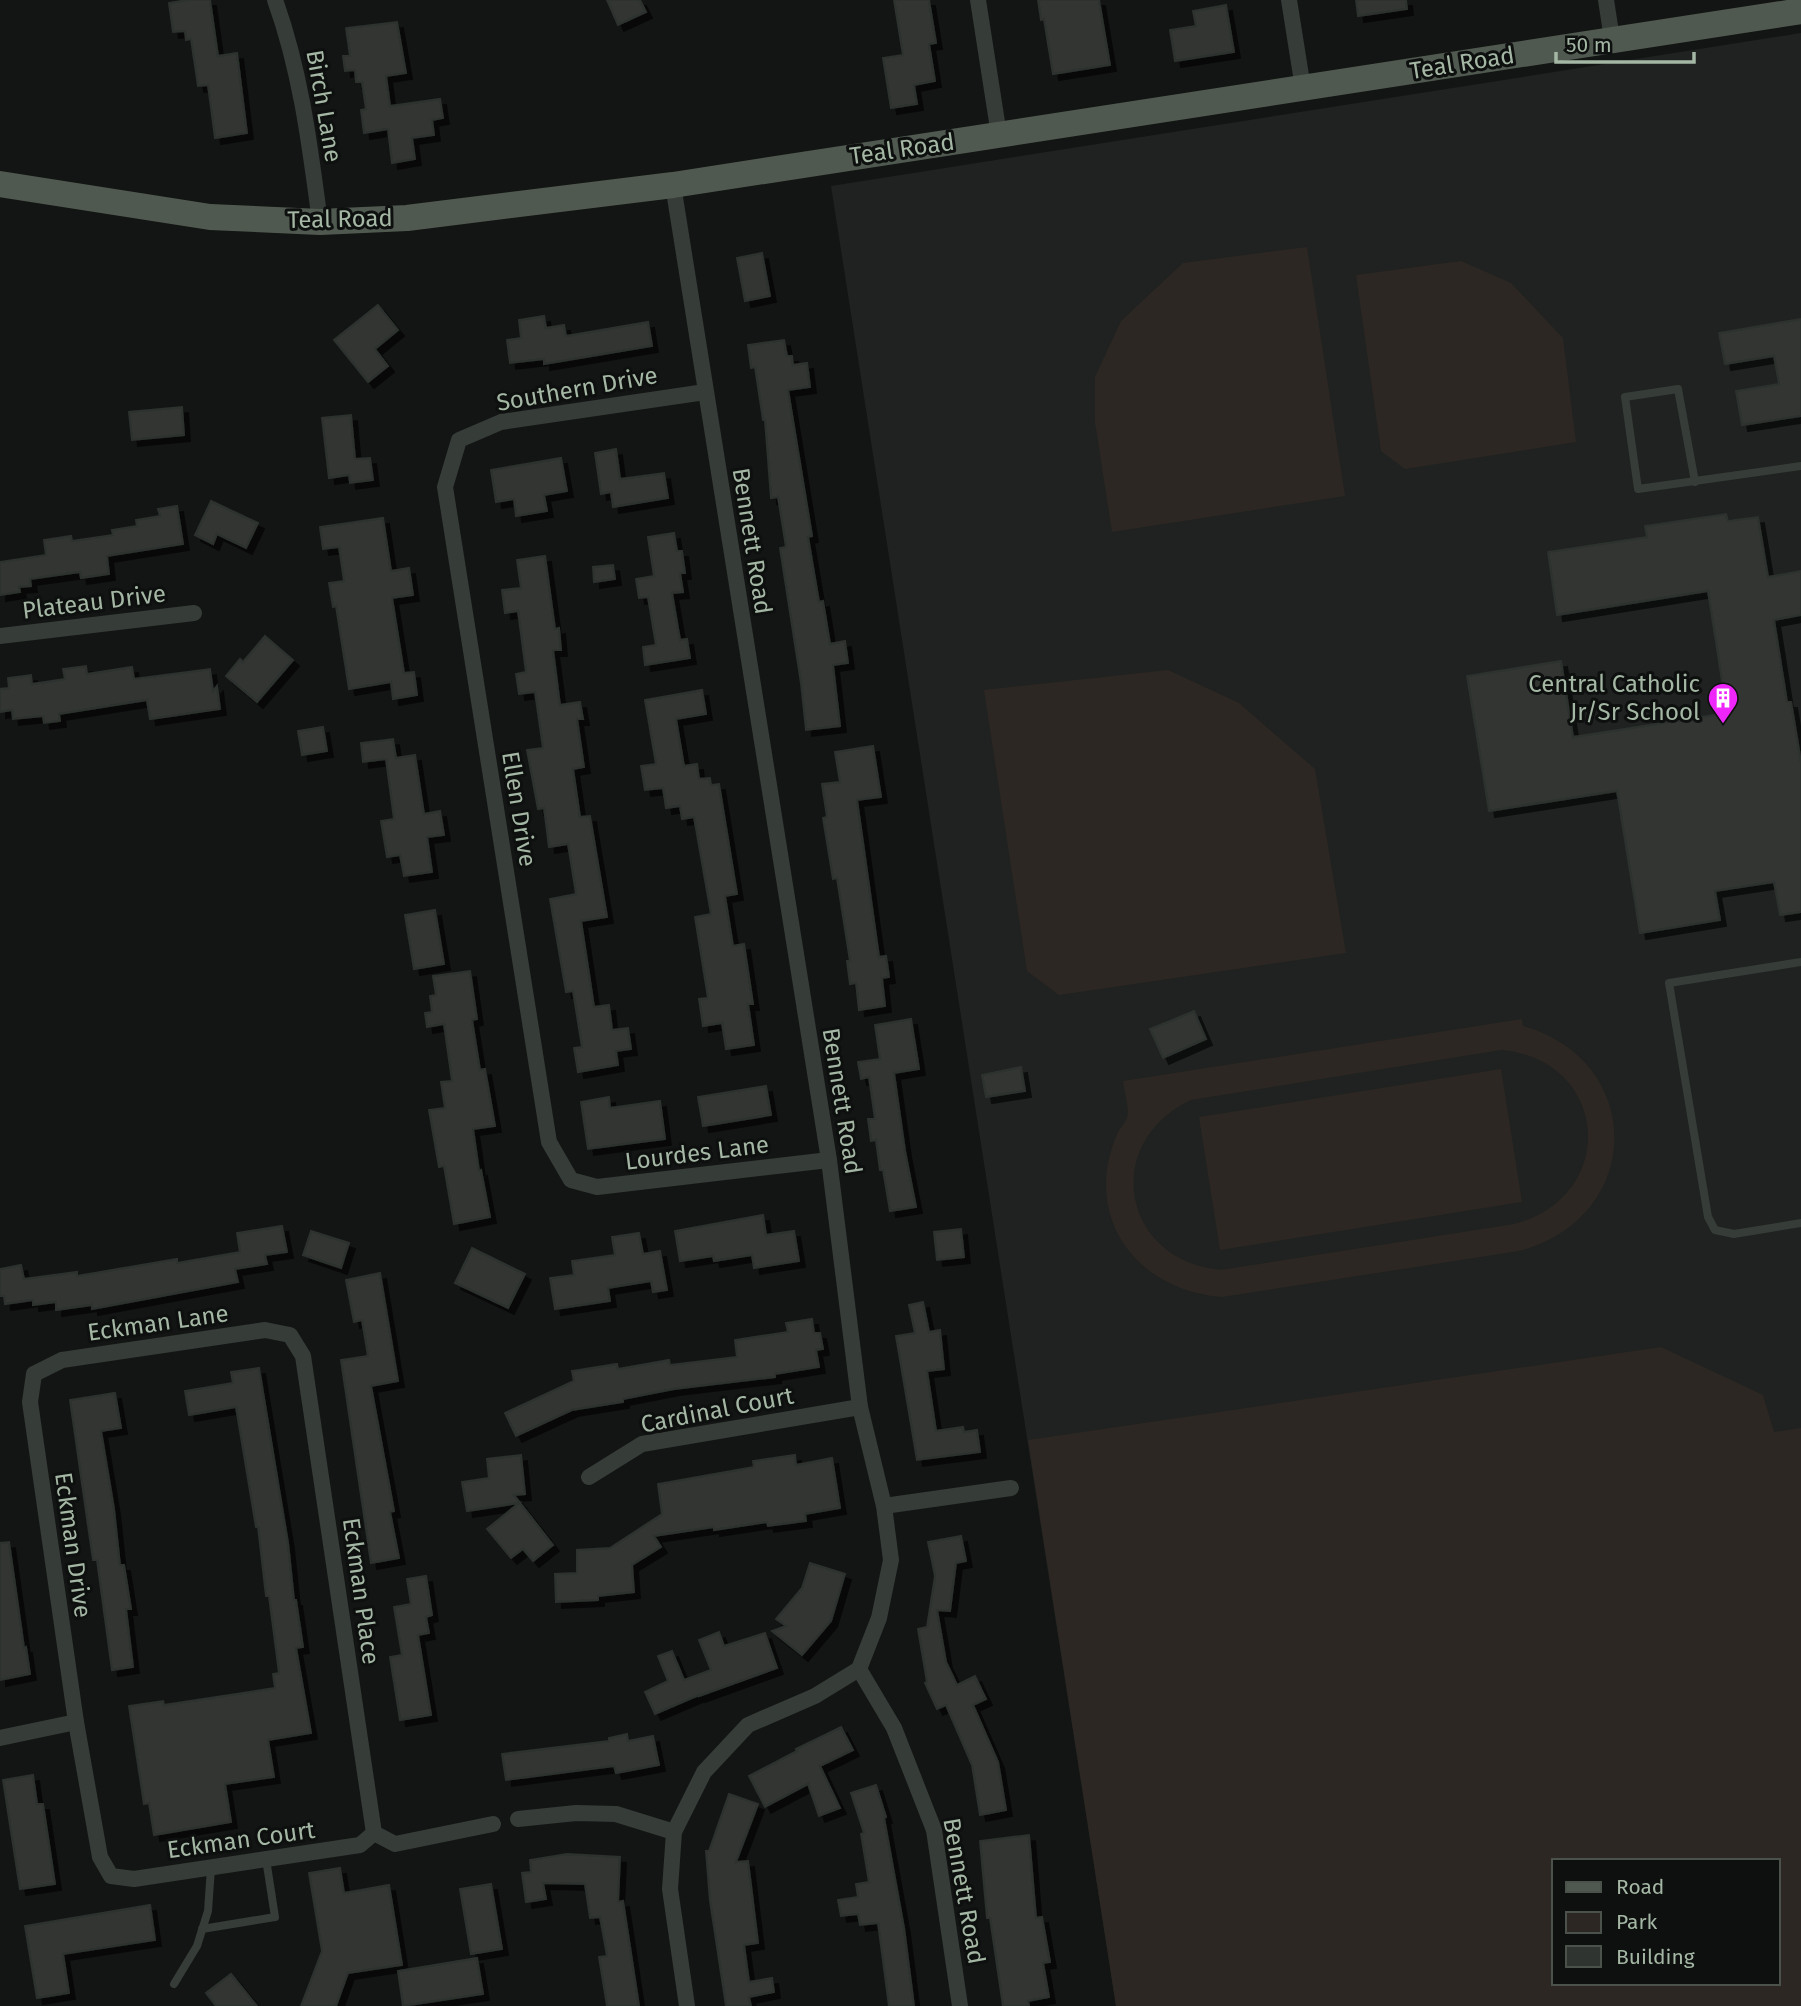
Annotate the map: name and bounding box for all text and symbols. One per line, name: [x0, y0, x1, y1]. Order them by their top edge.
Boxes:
scale bar: [1556, 21, 1694, 65]
text: 50 m: [1566, 32, 1612, 58]
street label: Teal Road: [1408, 41, 1516, 85]
street label: Birch Lane: [300, 48, 348, 164]
street label: Teal Road: [848, 128, 956, 170]
street label: Teal Road: [287, 204, 393, 234]
street label: Southern Drive: [494, 361, 660, 417]
street label: Bennett Road: [727, 466, 777, 616]
street label: Plateau Drive: [21, 579, 167, 625]
place label: Central Catholic Jr/Sr School: [1528, 670, 1700, 726]
building icon: Central Catholic Jr/Sr School: [1706, 681, 1740, 725]
street label: Ellen Drive: [496, 749, 542, 869]
street label: Bennett Road: [817, 1026, 867, 1176]
street label: Lourdes Lane: [623, 1130, 771, 1176]
street label: Eckman Lane: [86, 1299, 230, 1347]
street label: Cardinal Court: [638, 1381, 796, 1439]
street label: Eckman Drive: [49, 1471, 97, 1619]
street label: Eckman Place: [337, 1516, 385, 1666]
street label: Eckman Court: [165, 1816, 317, 1864]
street label: Bennett Road: [937, 1816, 991, 1966]
legend: [1552, 1859, 1780, 1985]
text: Road: [1616, 1874, 1664, 1900]
text: Park: [1616, 1909, 1658, 1935]
text: Building: [1616, 1944, 1695, 1970]

